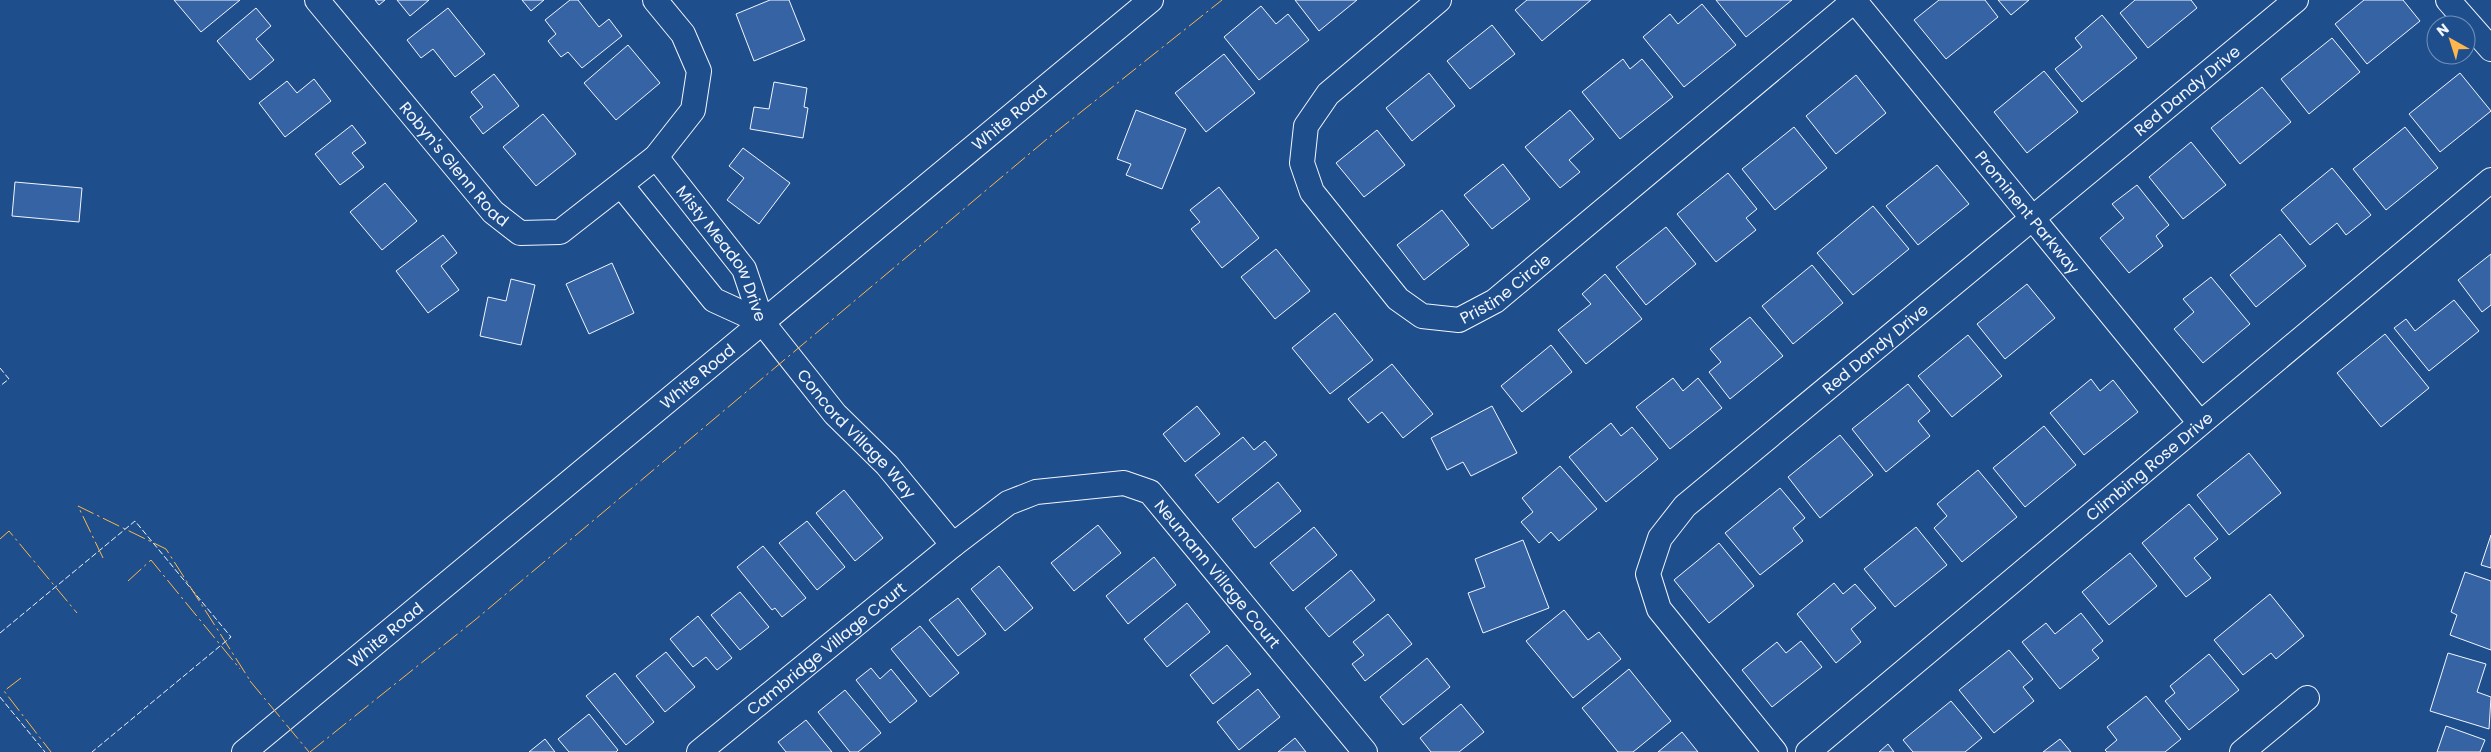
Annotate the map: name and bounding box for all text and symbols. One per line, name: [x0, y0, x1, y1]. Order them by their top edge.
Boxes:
north arrow: [2426, 15, 2476, 65]
text: N: [2432, 19, 2453, 41]
street label: Red Dandy Drive: [2129, 40, 2245, 141]
street label: White Road: [967, 80, 1052, 156]
street label: Robyn's Glenn Road: [394, 97, 514, 232]
street label: Prominent Parkway: [1970, 145, 2085, 279]
street label: Misty Meadow Drive: [671, 180, 773, 325]
street label: Pristine Circle: [1456, 248, 1555, 329]
street label: Red Dandy Drive: [1817, 298, 1933, 399]
street label: White Road: [655, 338, 740, 414]
street label: Concord Village Way: [792, 364, 921, 503]
street label: Climbing Rose Drive: [2081, 406, 2218, 526]
street label: Neumann Village Court: [1149, 494, 1286, 653]
street label: Cambridge Village Court: [742, 576, 911, 720]
street label: White Road: [343, 597, 428, 673]

